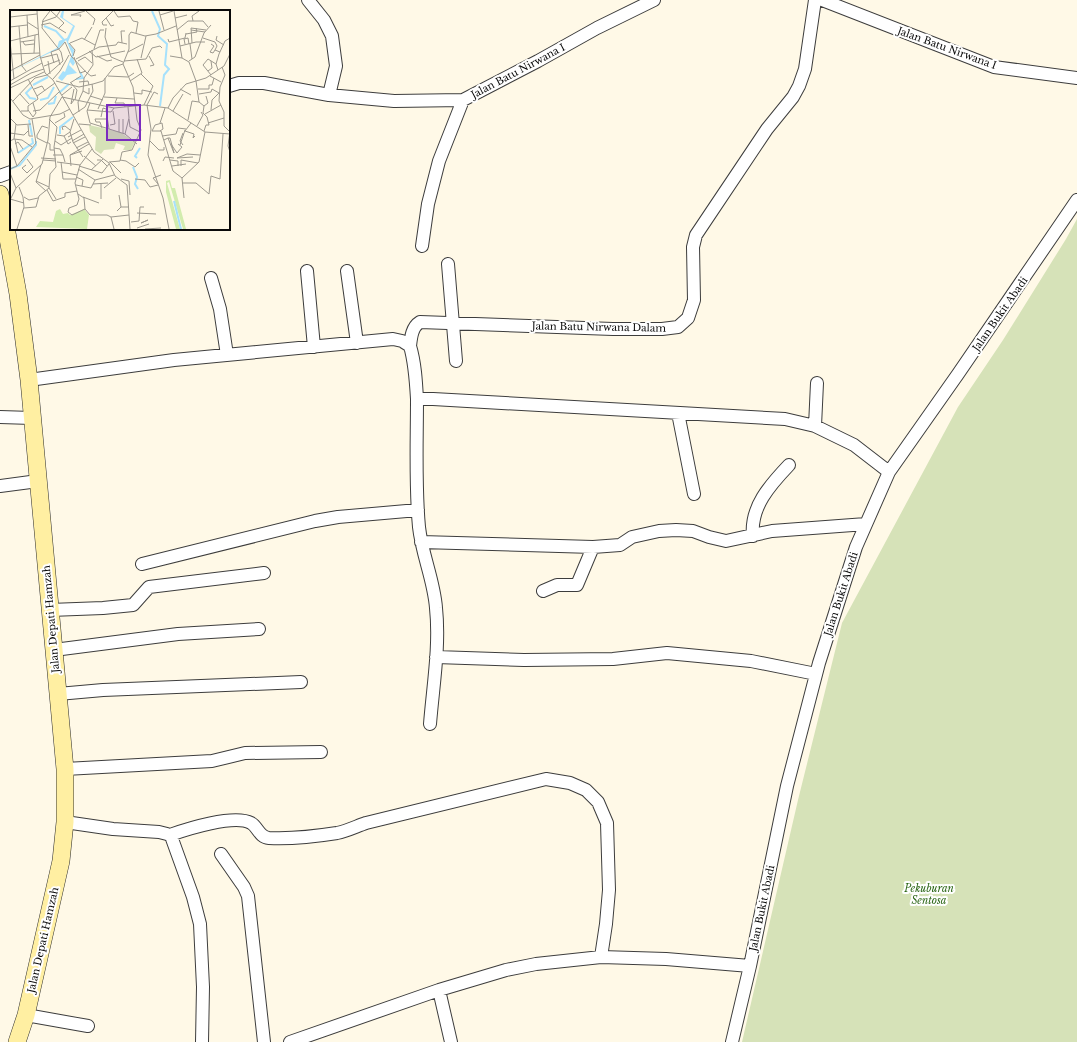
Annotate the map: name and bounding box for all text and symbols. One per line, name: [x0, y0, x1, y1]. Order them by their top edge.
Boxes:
inset map: [10, 10, 230, 230]
street label: Jalan Batu Nirwana I: [894, 23, 998, 72]
street label: Jalan Batu Nirwana I: [467, 41, 567, 102]
street label: Jalan Bukit Abadi: [968, 274, 1031, 355]
street label: Jalan Batu Nirwana Dalam: [530, 319, 667, 335]
street label: Jalan Bukit Abadi: [821, 550, 861, 640]
street label: Jalan Depati Hamzah: [40, 564, 62, 675]
street label: Jalan Bukit Abadi: [746, 863, 778, 954]
park label: Pekuburan Sentosa: [903, 882, 954, 907]
street label: Jalan Depati Hamzah: [24, 886, 62, 996]

